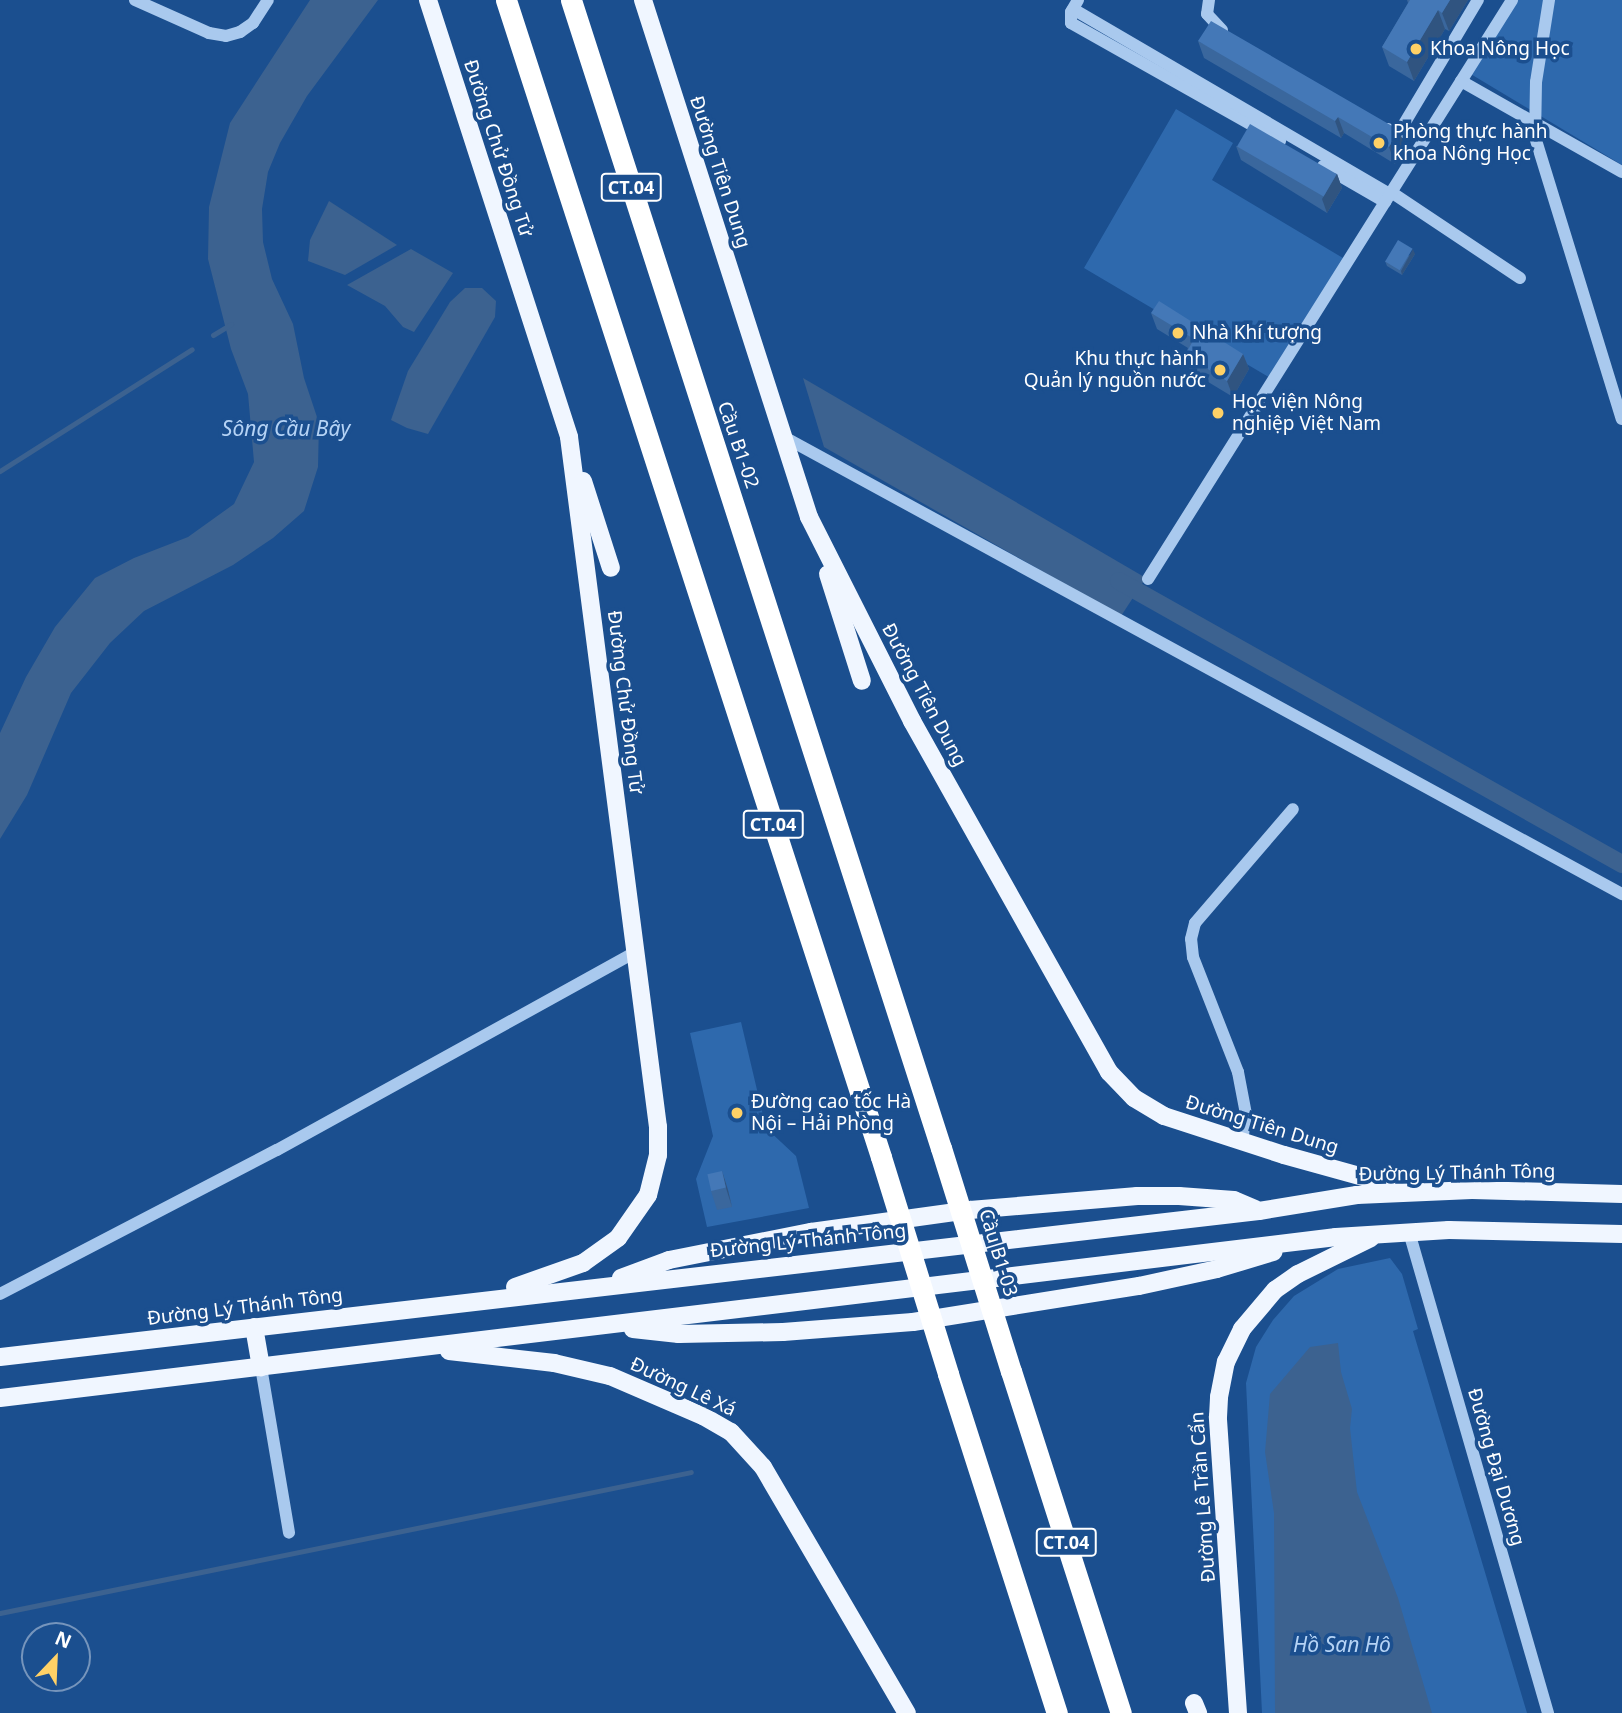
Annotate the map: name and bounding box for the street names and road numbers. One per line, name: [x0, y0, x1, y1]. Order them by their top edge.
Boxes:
street label: Đường Chử Đồng Tử: [459, 57, 537, 239]
street label: Đường Tiên Dung: [685, 93, 755, 251]
road number: CT.04: [600, 172, 662, 202]
street label: Cầu B1-02: [713, 399, 763, 491]
street label: Đường Chử Đồng Tử: [602, 609, 648, 795]
street label: Đường Tiên Dung: [877, 620, 971, 770]
road number: CT.04: [742, 810, 804, 838]
street label: Đường Tiên Dung: [1183, 1091, 1341, 1159]
street label: Đường Lý Thánh Tông: [1358, 1160, 1556, 1186]
street label: Cầu B1-03: [974, 1206, 1022, 1300]
street label: Đường Lý Thánh Tông: [709, 1219, 907, 1263]
street label: Đường Lý Thánh Tông: [146, 1284, 344, 1330]
street label: Đường Lê Xá: [626, 1353, 740, 1421]
street label: Đường Đại Dương: [1463, 1386, 1529, 1548]
street label: Đường Lê Trần Cẩn: [1186, 1411, 1220, 1583]
road number: CT.04: [1034, 1527, 1098, 1556]

